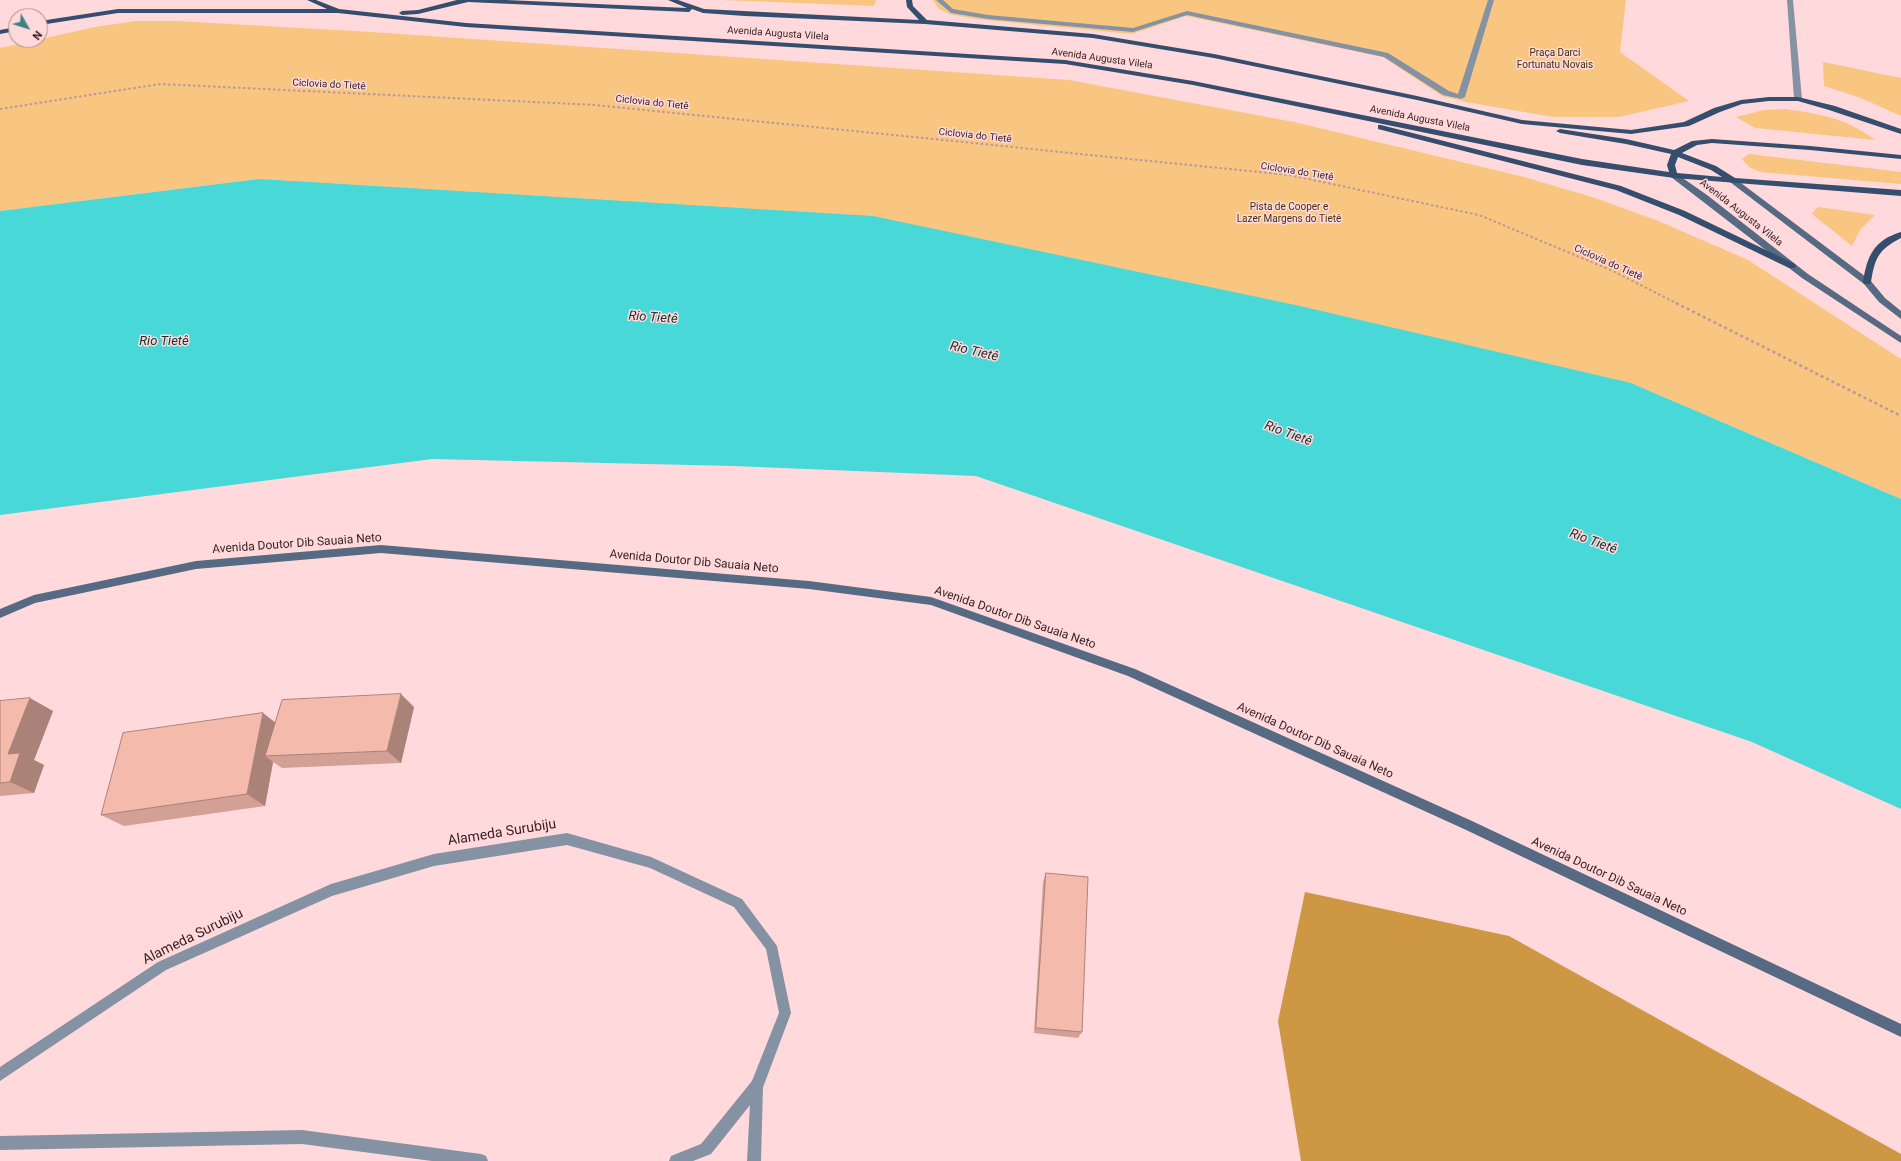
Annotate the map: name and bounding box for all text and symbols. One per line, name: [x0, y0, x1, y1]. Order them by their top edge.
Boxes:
north arrow: [8, 8, 48, 48]
street label: Avenida Augusta Vilela: [727, 24, 829, 44]
text: N: [29, 28, 44, 42]
street label: Avenida Augusta Vilela: [1051, 46, 1153, 72]
park label: Praça Darci Fortunatu Novais: [1517, 47, 1593, 70]
street label: Ciclovia do Tietê: [292, 77, 366, 93]
street label: Ciclovia do Tietê: [615, 93, 689, 113]
street label: Avenida Augusta Vilela: [1369, 103, 1471, 135]
street label: Ciclovia do Tietê: [938, 126, 1012, 146]
street label: Ciclovia do Tietê: [1260, 160, 1334, 184]
street label: Avenida Augusta Vilela: [1697, 177, 1785, 249]
park label: Pista de Cooper e Lazer Margens do Tietê: [1237, 201, 1341, 224]
street label: Ciclovia do Tietê: [1572, 243, 1644, 283]
water label: Rio Tietê: [628, 308, 678, 328]
water label: Rio Tietê: [139, 334, 189, 350]
water label: Rio Tietê: [948, 339, 1000, 365]
water label: Rio Tietê: [1262, 418, 1314, 450]
water label: Rio Tietê: [1567, 526, 1619, 558]
street label: Avenida Doutor Dib Sauaia Neto: [212, 531, 382, 557]
street label: Avenida Doutor Dib Sauaia Neto: [609, 547, 779, 577]
street label: Avenida Doutor Dib Sauaia Neto: [932, 584, 1098, 652]
street label: Avenida Doutor Dib Sauaia Neto: [1235, 700, 1395, 782]
street label: Alameda Surubiju: [447, 816, 557, 850]
street label: Avenida Doutor Dib Sauaia Neto: [1529, 835, 1689, 919]
street label: Alameda Surubiju: [140, 905, 246, 969]

